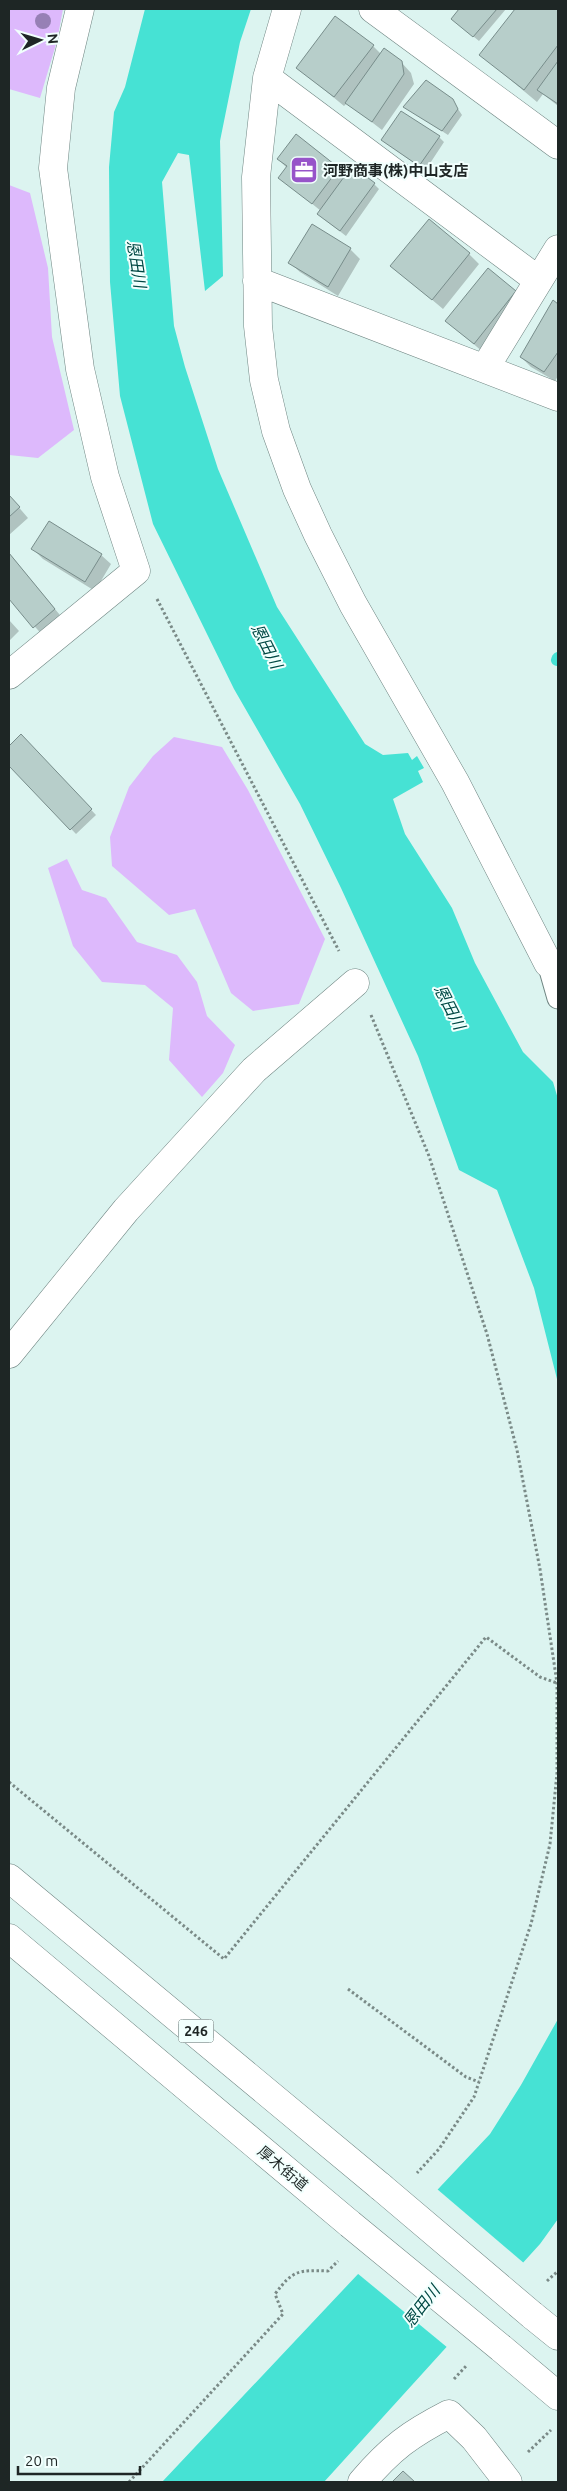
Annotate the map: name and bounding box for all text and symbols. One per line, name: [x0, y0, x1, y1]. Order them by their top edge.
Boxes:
north arrow: [15, 15, 65, 65]
text: N: [45, 33, 61, 45]
office icon: 河野商事(株)中山支店: [289, 155, 319, 185]
place label: 河野商事(株)中山支店: [323, 162, 468, 179]
water label: 恩田川: [124, 239, 150, 291]
water label: 恩田川: [248, 621, 287, 673]
water label: 恩田川: [431, 982, 470, 1034]
road number: 246: [178, 2020, 214, 2042]
street label: 厚木街道: [255, 2142, 311, 2194]
water label: 恩田川: [399, 2280, 444, 2330]
scale bar: [18, 2444, 140, 2476]
text: 20 m: [25, 2452, 58, 2469]

